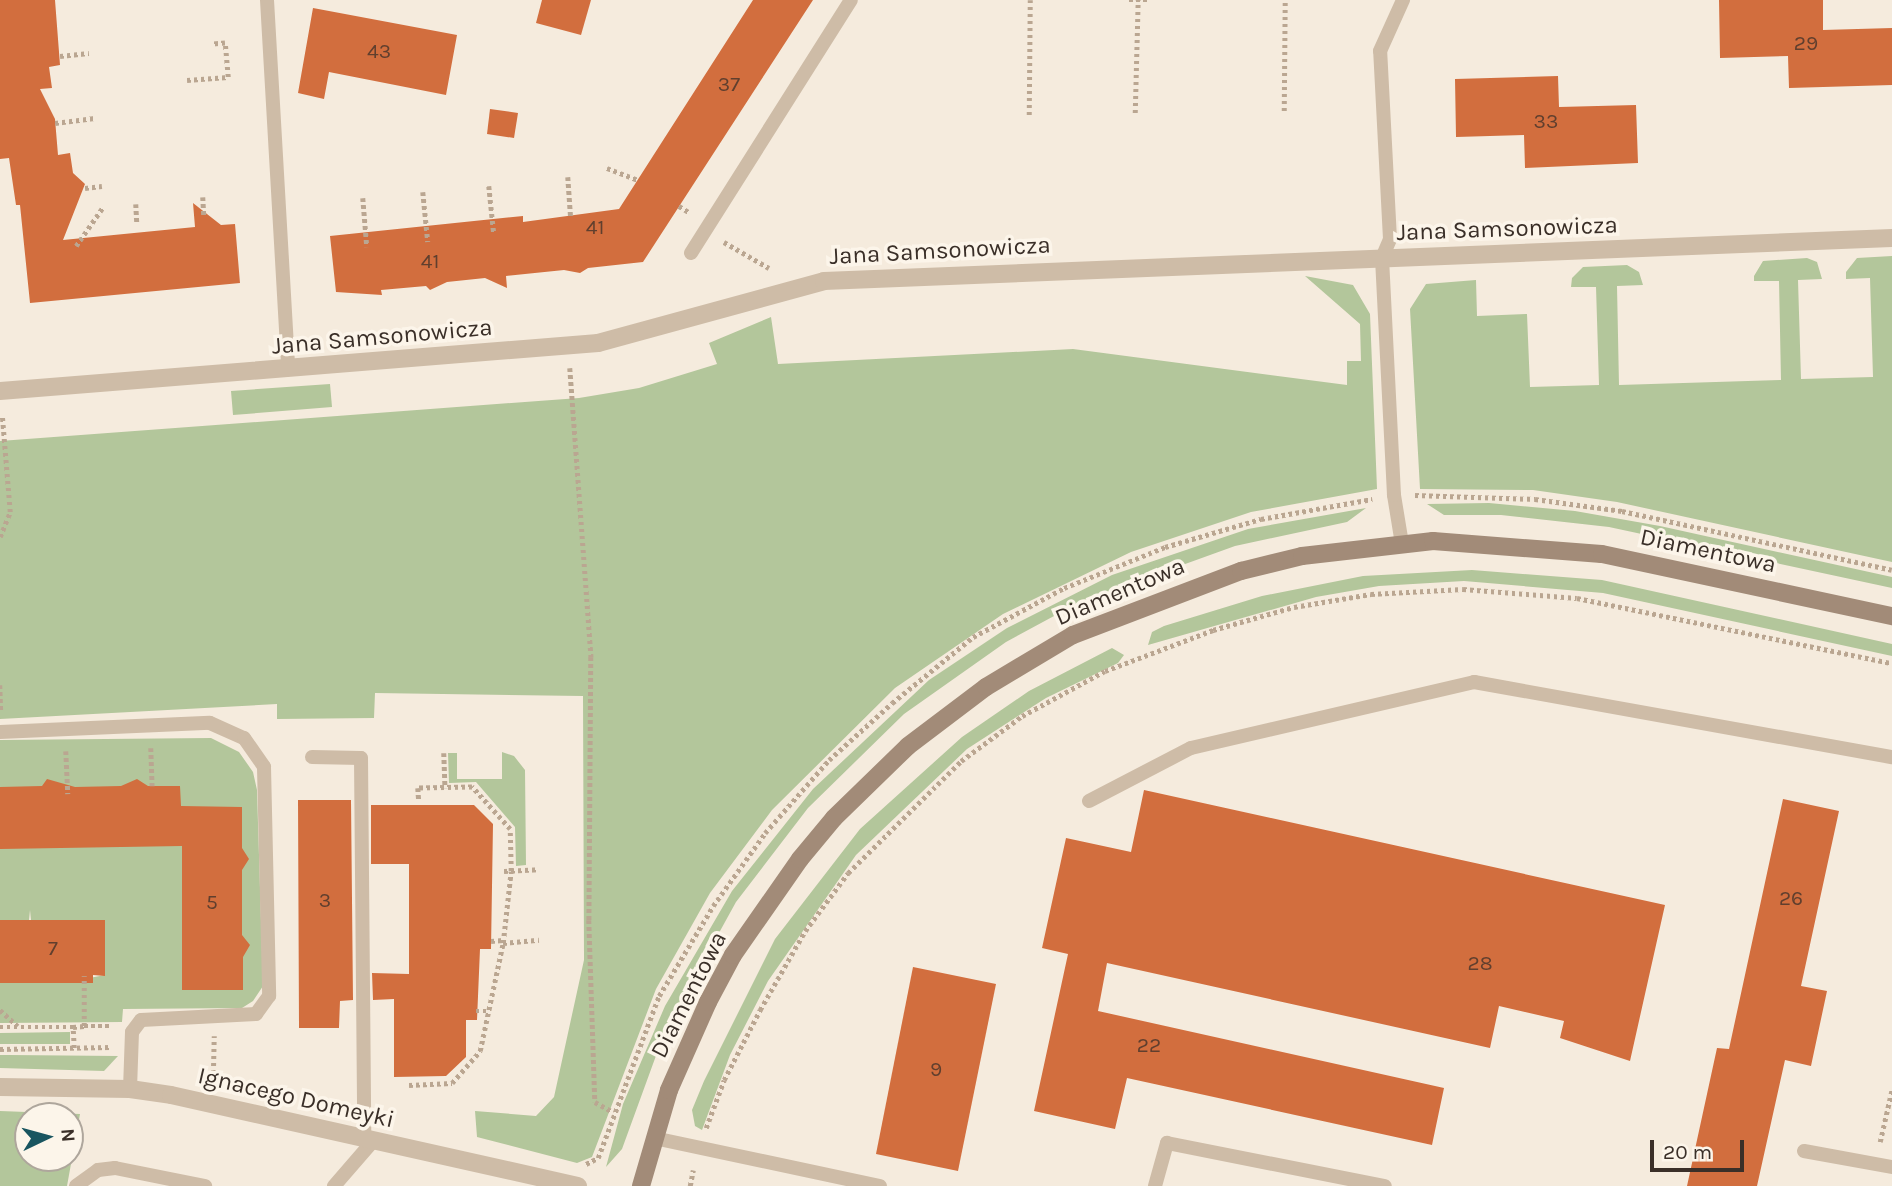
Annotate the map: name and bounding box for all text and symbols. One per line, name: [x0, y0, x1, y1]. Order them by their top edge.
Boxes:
house number: 29: [1794, 30, 1818, 56]
house number: 43: [367, 38, 391, 64]
house number: 37: [718, 71, 740, 97]
house number: 33: [1534, 108, 1558, 134]
street label: Jana Samsonowicza: [1396, 211, 1618, 247]
house number: 41: [586, 214, 604, 240]
street label: Jana Samsonowicza: [829, 231, 1051, 271]
house number: 41: [421, 248, 439, 274]
street label: Jana Samsonowicza: [271, 313, 493, 361]
street label: Diamentowa: [1637, 523, 1779, 579]
street label: Diamentowa: [1051, 552, 1189, 632]
house number: 26: [1779, 885, 1803, 911]
house number: 3: [319, 887, 331, 913]
house number: 5: [206, 889, 218, 915]
street label: Diamentowa: [645, 927, 733, 1063]
house number: 7: [48, 935, 58, 961]
house number: 28: [1467, 950, 1493, 976]
house number: 22: [1137, 1032, 1161, 1058]
house number: 9: [930, 1056, 942, 1082]
street label: Ignacego Domeyki: [195, 1061, 397, 1135]
north arrow: [14, 1102, 84, 1172]
scale bar: [1654, 1126, 1748, 1170]
text: N: [56, 1128, 79, 1143]
text: 20 m: [1663, 1140, 1712, 1164]

